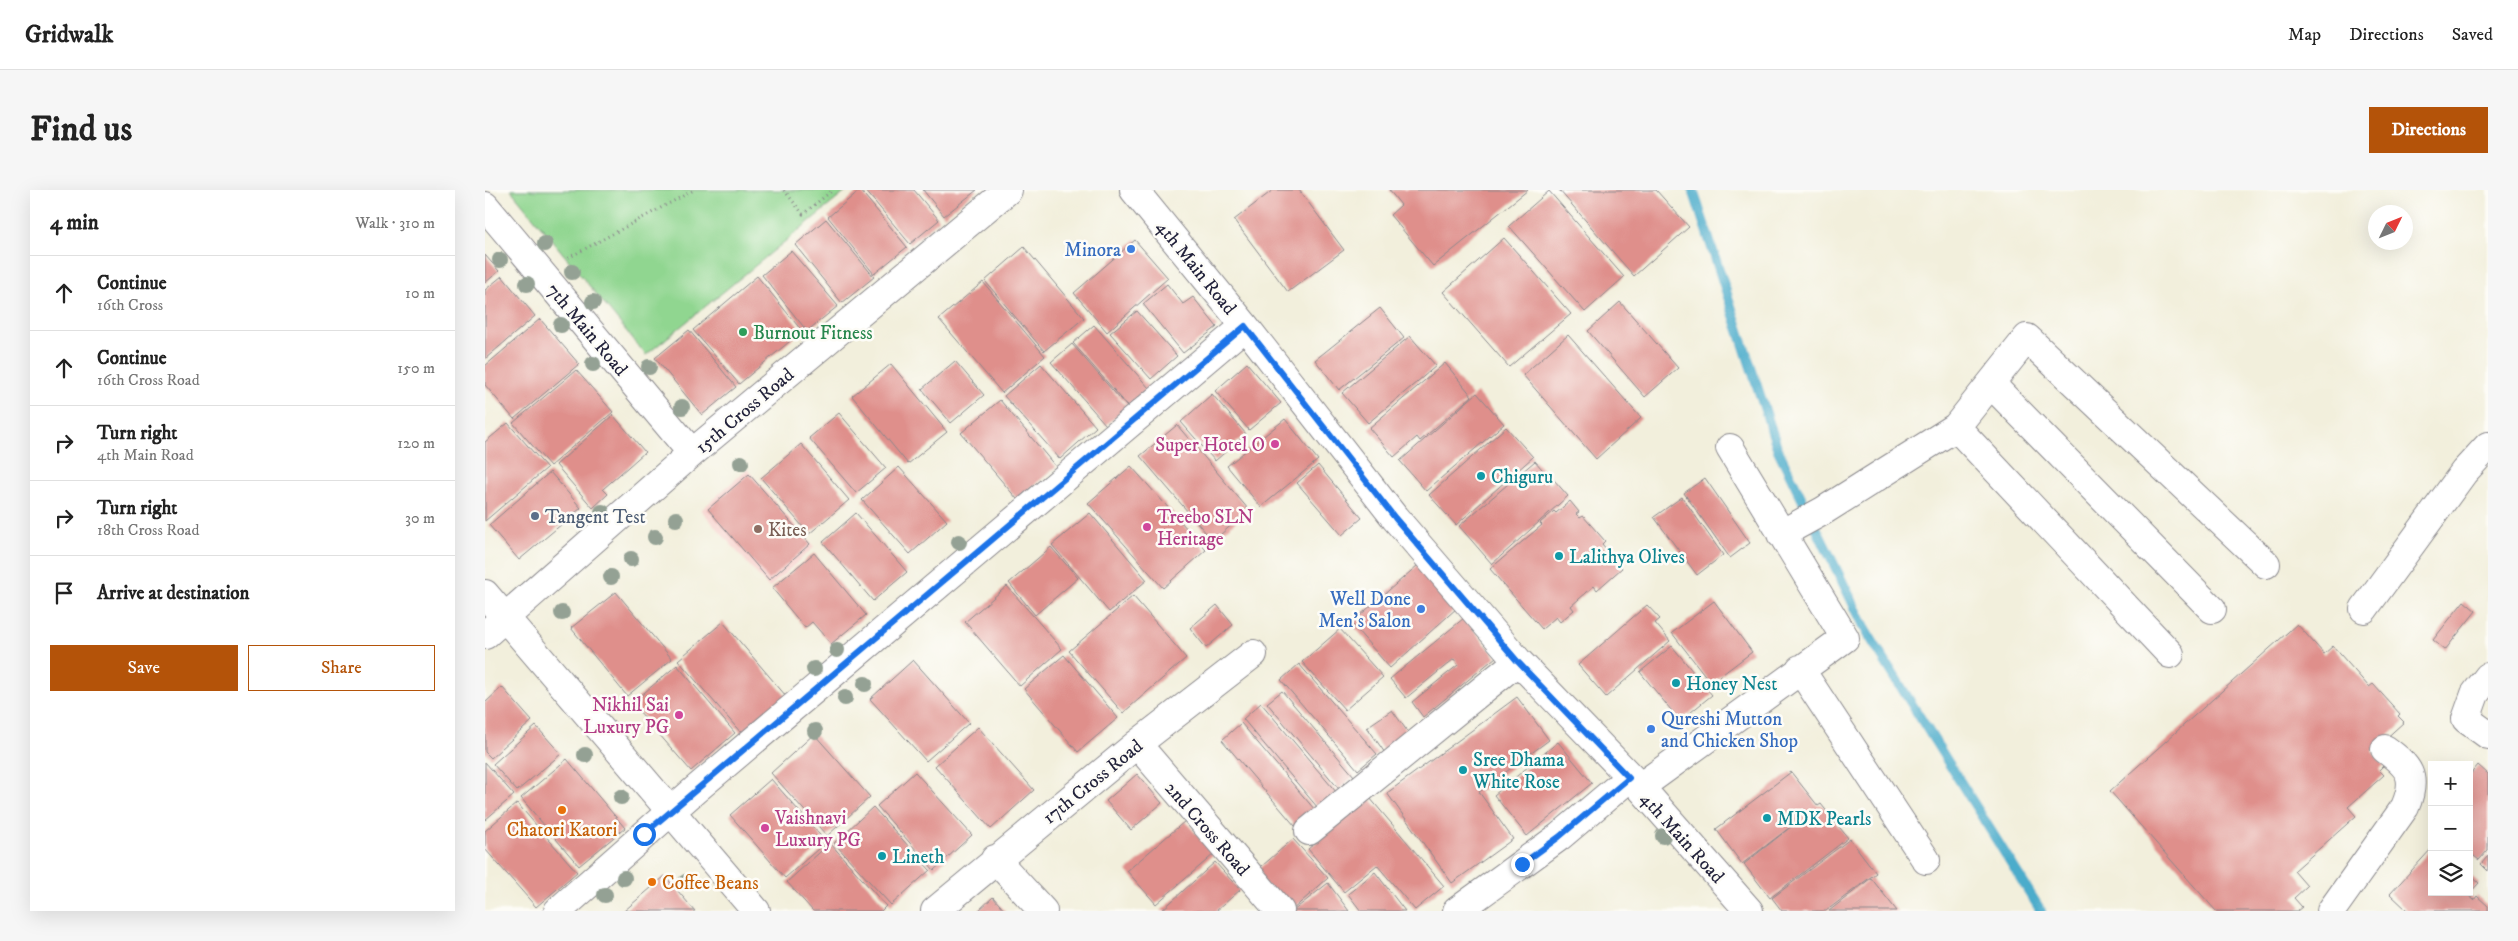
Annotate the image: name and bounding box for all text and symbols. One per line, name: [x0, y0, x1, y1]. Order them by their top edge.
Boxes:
text: Gridwalk: [25, 20, 113, 50]
text: Map: [2288, 24, 2321, 46]
text: Directions: [2349, 24, 2424, 46]
text: Saved: [2452, 24, 2493, 46]
button: Directions: [2369, 107, 2488, 153]
text: Find us: [30, 108, 132, 152]
north arrow: [2368, 205, 2413, 250]
text: 4 min: [50, 210, 99, 236]
text: Walk · 310 m: [355, 213, 435, 233]
street label: 4th Main Road: [1151, 216, 1241, 320]
place label: Minora: [1065, 239, 1121, 262]
marker: Minora: [1125, 243, 1137, 255]
text: Continue: [97, 272, 167, 295]
icon: ahead: [50, 279, 78, 307]
street label: 7th Main Road: [541, 279, 633, 381]
text: 10 m: [405, 283, 435, 303]
text: 16th Cross: [97, 295, 163, 315]
place label: Burnout Fitness: [753, 322, 873, 345]
marker: Burnout Fitness: [737, 326, 749, 338]
text: Continue: [97, 347, 167, 370]
icon: ahead: [50, 354, 78, 382]
text: 150 m: [397, 358, 435, 378]
street label: 15th Cross Road: [691, 363, 799, 459]
text: 16th Cross Road: [97, 370, 200, 390]
text: Turn right: [97, 422, 177, 445]
icon: right: [50, 429, 78, 457]
text: 120 m: [397, 433, 435, 453]
place label: Super Hotel O: [1155, 434, 1265, 457]
marker: Super Hotel O: [1269, 438, 1281, 450]
text: 4th Main Road: [97, 445, 194, 465]
place label: Chiguru: [1491, 466, 1553, 489]
marker: Chiguru: [1475, 470, 1487, 482]
text: Turn right: [97, 497, 177, 520]
icon: right: [50, 504, 78, 532]
place label: Tangent Test: [545, 506, 646, 529]
place label: Treebo SLN Heritage: [1157, 506, 1254, 551]
text: 30 m: [405, 508, 435, 528]
marker: Tangent Test: [529, 510, 541, 522]
place label: Kites: [768, 519, 806, 542]
text: 18th Cross Road: [97, 520, 199, 540]
marker: Treebo SLN Heritage: [1141, 521, 1153, 533]
marker: Kites: [752, 523, 764, 535]
place label: Lalithya Olives: [1569, 546, 1685, 569]
marker: Lalithya Olives: [1553, 550, 1565, 562]
icon: arrive: [50, 579, 78, 607]
text: Arrive at destination: [97, 582, 249, 605]
place label: Well Done Men's Salon: [1318, 588, 1411, 633]
marker: Well Done Men's Salon: [1415, 603, 1427, 615]
button: Save: [50, 645, 238, 691]
button: Share: [248, 645, 435, 691]
place label: Honey Nest: [1686, 673, 1777, 696]
marker: Honey Nest: [1670, 677, 1682, 689]
place label: Nikhil Sai Luxury PG: [583, 694, 669, 739]
place label: Qureshi Mutton and Chicken Shop: [1661, 708, 1798, 753]
marker: Nikhil Sai Luxury PG: [673, 709, 685, 721]
marker: Qureshi Mutton and Chicken Shop: [1645, 723, 1657, 735]
street label: 17th Cross Road: [1038, 734, 1148, 830]
place label: Sree Dhama White Rose: [1472, 749, 1564, 794]
map controls: [2428, 761, 2473, 896]
button: +: [2428, 761, 2473, 806]
marker: Sree Dhama White Rose: [1457, 764, 1469, 776]
street label: 2nd Cross Road: [1160, 777, 1254, 881]
street label: 4th Main Road: [1635, 788, 1729, 889]
marker: Chatori Katori: [556, 804, 568, 816]
button: −: [2428, 806, 2473, 851]
place label: Vaishnavi Luxury PG: [774, 807, 861, 852]
place label: MDK Pearls: [1777, 808, 1871, 831]
marker: MDK Pearls: [1761, 812, 1773, 824]
place label: Chatori Katori: [507, 819, 617, 842]
marker: Vaishnavi Luxury PG: [759, 822, 771, 834]
route start: [633, 823, 656, 846]
place label: Lineth: [892, 846, 944, 869]
marker: Lineth: [876, 850, 888, 862]
button: layers: [2428, 851, 2473, 896]
route end: [1511, 853, 1534, 876]
place label: Coffee Beans: [662, 872, 759, 895]
marker: Coffee Beans: [646, 876, 658, 888]

